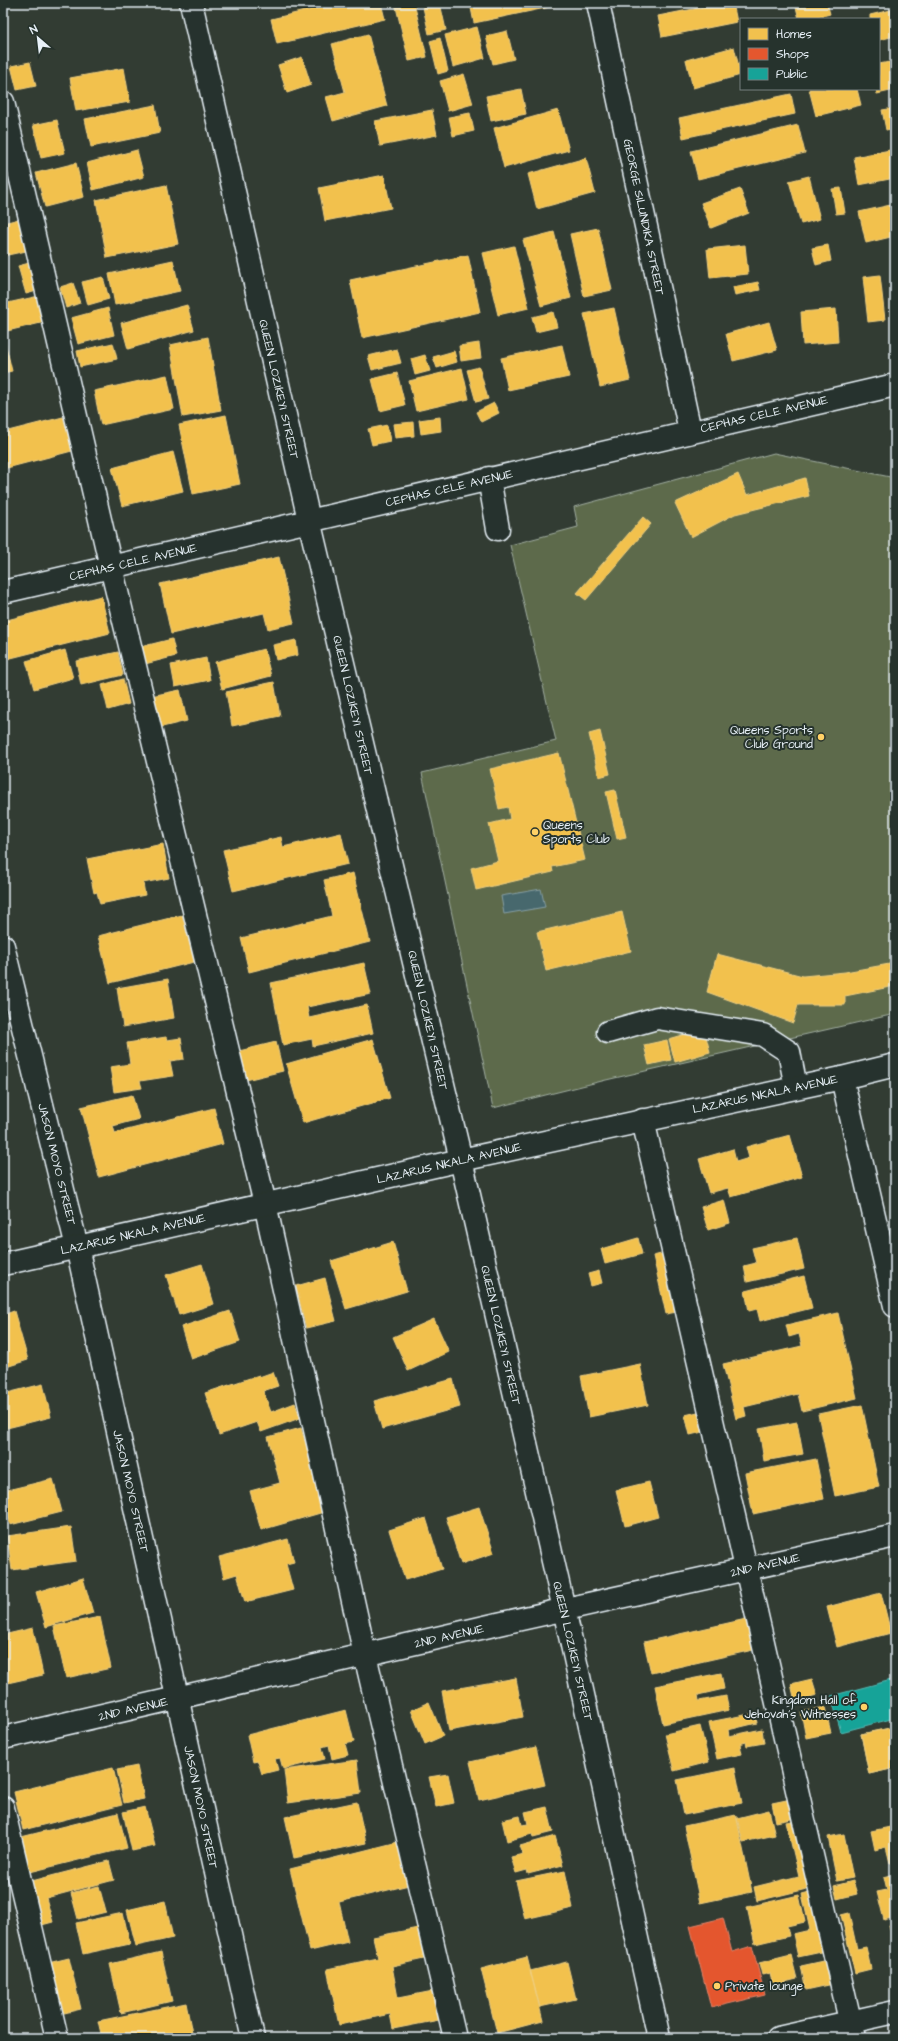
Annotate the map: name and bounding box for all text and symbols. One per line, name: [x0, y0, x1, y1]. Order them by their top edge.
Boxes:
north arrow: [18, 18, 58, 58]
legend: [740, 18, 880, 90]
text: N: [27, 21, 40, 38]
text: Homes: [776, 26, 812, 43]
text: Shops: [776, 46, 809, 63]
text: Public: [776, 66, 808, 83]
street label: GEORGE SILUNDIKA STREET: [619, 138, 668, 297]
street label: QUEEN LOZIKEYI STREET: [254, 318, 303, 461]
street label: CEPHAS CELE AVENUE: [699, 392, 829, 437]
street label: CEPHAS CELE AVENUE: [384, 466, 514, 511]
street label: CEPHAS CELE AVENUE: [68, 540, 198, 585]
street label: QUEEN LOZIKEYI STREET: [328, 634, 377, 777]
place label: Queens Sports Club Ground: [730, 722, 813, 753]
marker: Queens Sports Club Ground: [816, 732, 826, 742]
place label: Queens Sports Club: [543, 817, 610, 848]
marker: Queens Sports Club: [530, 827, 540, 837]
street label: QUEEN LOZIKEYI STREET: [403, 949, 452, 1092]
street label: LAZARUS NKALA AVENUE: [691, 1071, 839, 1118]
street label: JASON MOYO STREET: [33, 1102, 80, 1227]
street label: LAZARUS NKALA AVENUE: [375, 1139, 523, 1188]
street label: LAZARUS NKALA AVENUE: [59, 1210, 207, 1259]
street label: QUEEN LOZIKEYI STREET: [476, 1264, 525, 1407]
street label: JASON MOYO STREET: [108, 1428, 153, 1554]
street label: 2ND AVENUE: [729, 1549, 801, 1582]
street label: QUEEN LOZIKEYI STREET: [548, 1580, 597, 1723]
street label: 2ND AVENUE: [413, 1620, 485, 1653]
place label: Kingdom Hall of Jehovah's Witnesses: [744, 1692, 857, 1723]
street label: 2ND AVENUE: [97, 1693, 169, 1726]
marker: Kingdom Hall of Jehovah's Witnesses: [859, 1702, 869, 1712]
street label: JASON MOYO STREET: [179, 1744, 222, 1870]
place label: Private lounge: [725, 1978, 803, 1996]
marker: Private lounge: [712, 1981, 722, 1991]

